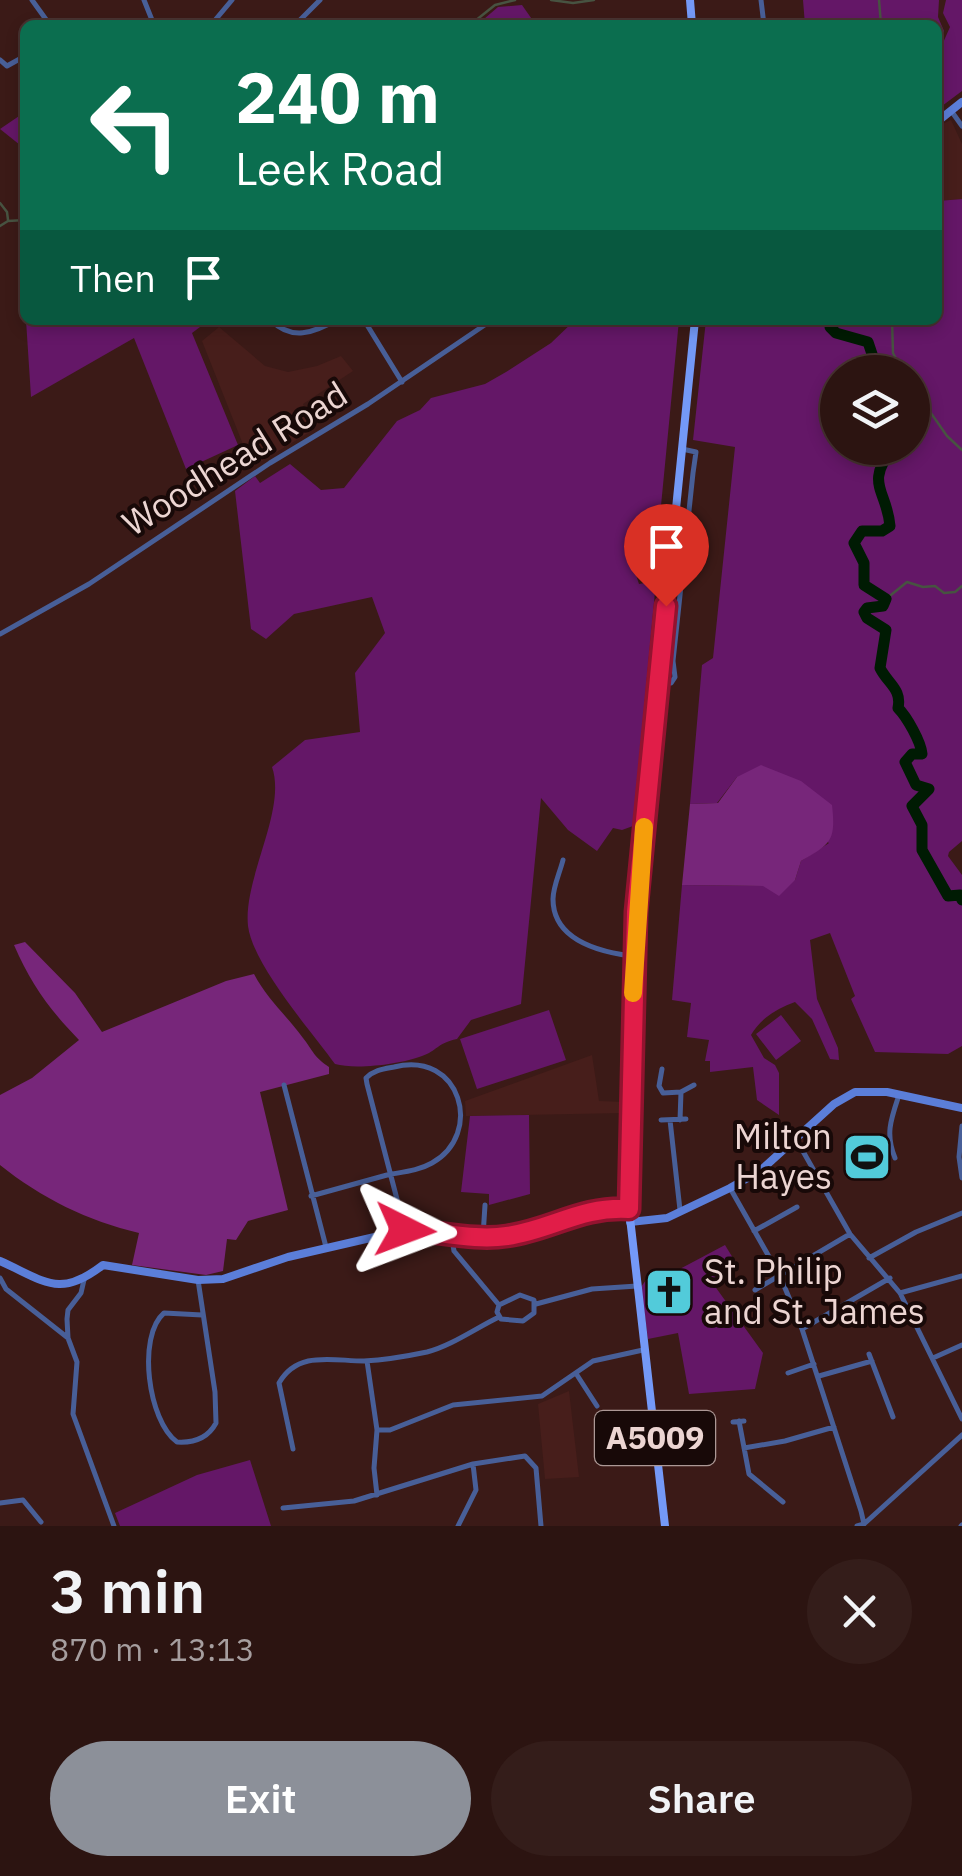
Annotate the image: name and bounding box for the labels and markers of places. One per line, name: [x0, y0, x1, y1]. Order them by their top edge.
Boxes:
pin: [624, 504, 709, 607]
place label: Milton Hayes: [734, 1113, 832, 1199]
sports icon: Milton Hayes: [841, 1131, 893, 1183]
place label: St. Philip and St. James: [704, 1248, 925, 1334]
church icon: St. Philip and St. James: [643, 1266, 695, 1318]

